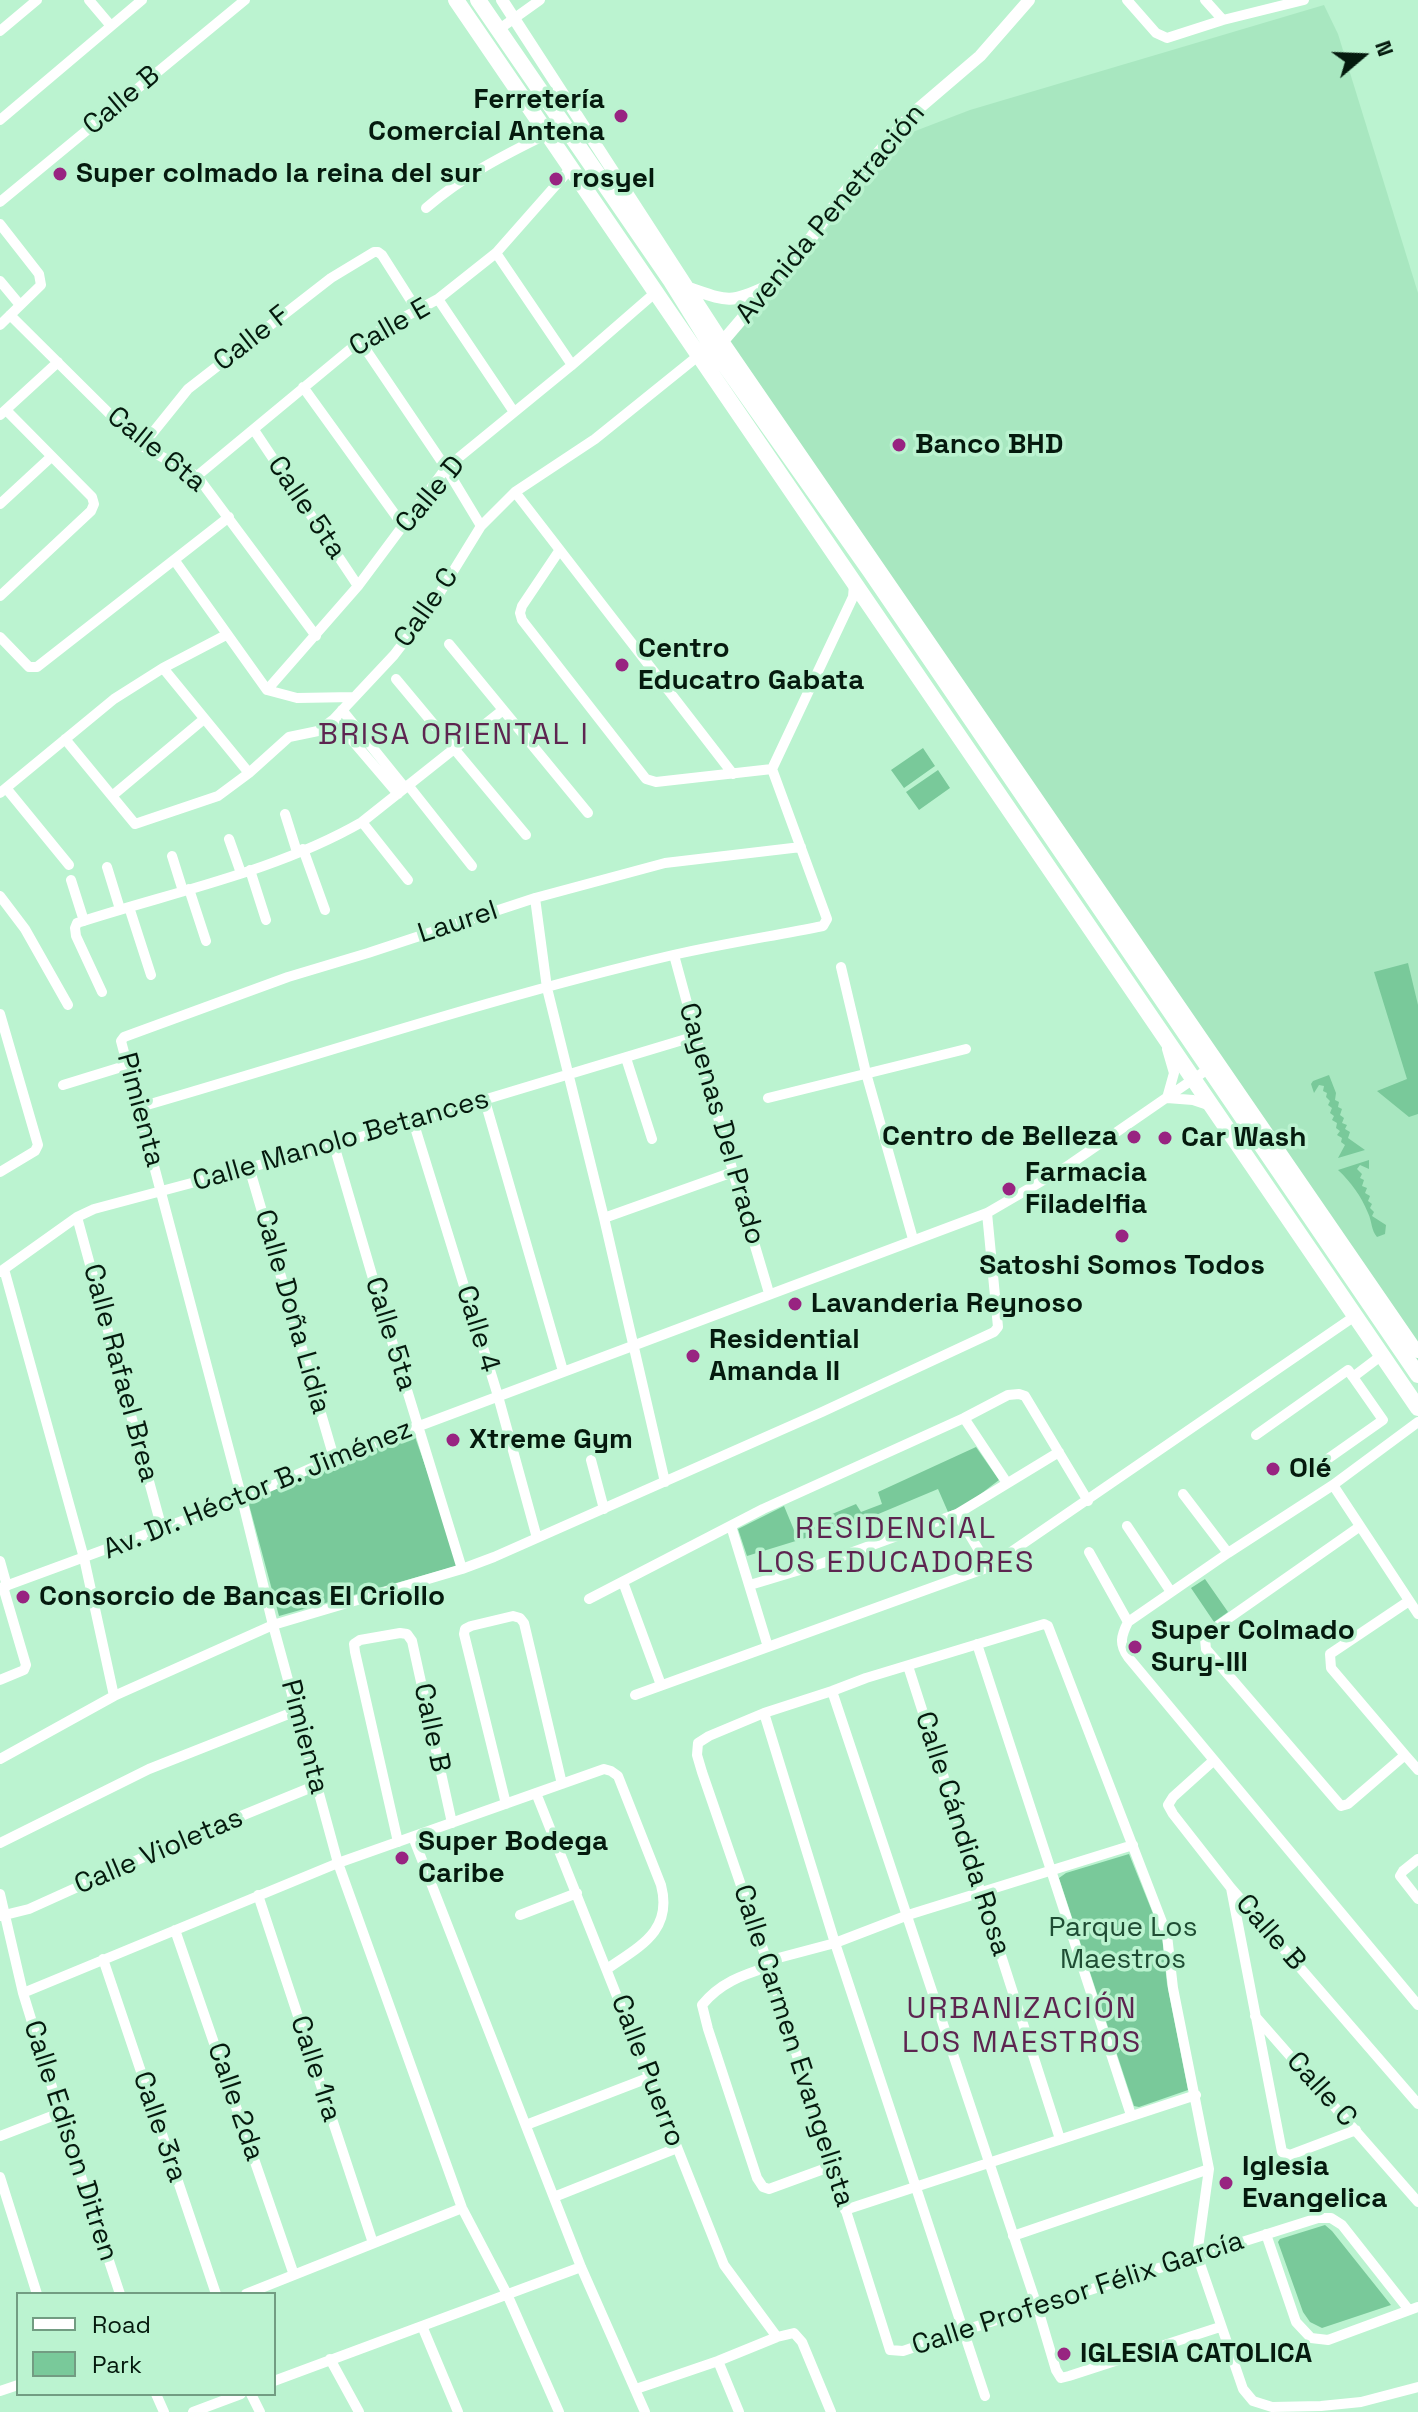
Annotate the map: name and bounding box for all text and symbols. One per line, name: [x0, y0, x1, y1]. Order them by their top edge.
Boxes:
north arrow: [1322, 16, 1402, 96]
text: N: [1369, 37, 1400, 60]
street label: Calle B: [77, 59, 167, 143]
place label: Ferretería Comercial Antena: [368, 83, 605, 149]
street label: Avenida Penetración: [729, 97, 933, 331]
marker: Ferretería Comercial Antena: [612, 107, 630, 125]
place label: Super colmado la reina del sur: [76, 157, 482, 191]
place label: rosyel: [572, 162, 655, 196]
marker: Super colmado la reina del sur: [51, 165, 69, 183]
marker: rosyel: [547, 170, 565, 188]
street label: Calle E: [344, 292, 436, 364]
street label: Calle F: [208, 299, 296, 379]
street label: Calle 6ta: [100, 400, 212, 500]
place label: Banco BHD: [915, 428, 1063, 462]
marker: Banco BHD: [890, 436, 908, 454]
street label: Calle 5ta: [259, 450, 353, 566]
street label: Calle D: [389, 450, 473, 540]
street label: Calle C: [388, 562, 466, 654]
place label: Centro Educatro Gabata: [638, 632, 865, 698]
marker: Centro Educatro Gabata: [613, 656, 631, 674]
district label: BRISA ORIENTAL I: [318, 718, 590, 754]
street label: Laurel: [414, 894, 502, 952]
street label: Cayenas Del Prado: [670, 999, 772, 1249]
street label: Pimienta: [109, 1049, 171, 1171]
street label: Calle Manolo Betances: [189, 1083, 493, 1199]
place label: Centro de Belleza: [882, 1120, 1118, 1154]
place label: Car Wash: [1181, 1121, 1306, 1155]
marker: Centro de Belleza: [1125, 1128, 1143, 1146]
marker: Car Wash: [1156, 1129, 1174, 1147]
place label: Farmacia Filadelfia: [1025, 1156, 1147, 1222]
marker: Farmacia Filadelfia: [1000, 1180, 1018, 1198]
street label: Calle Doña Lidia: [247, 1206, 337, 1418]
marker: Satoshi Somos Todos: [1113, 1227, 1131, 1245]
place label: Satoshi Somos Todos: [979, 1249, 1265, 1283]
street label: Calle Rafael Brea: [75, 1260, 165, 1486]
street label: Calle 5ta: [357, 1273, 423, 1395]
street label: Calle 4: [448, 1282, 506, 1376]
place label: Lavanderia Reynoso: [811, 1287, 1083, 1321]
marker: Lavanderia Reynoso: [786, 1295, 804, 1313]
place label: Residential Amanda II: [709, 1323, 860, 1389]
marker: Residential Amanda II: [684, 1347, 702, 1365]
street label: Av. Dr. Héctor B. Jiménez: [99, 1413, 417, 1567]
place label: Xtreme Gym: [469, 1423, 633, 1457]
marker: Xtreme Gym: [444, 1431, 462, 1449]
place label: Olé: [1289, 1452, 1332, 1486]
marker: Olé: [1264, 1460, 1282, 1478]
district label: RESIDENCIAL LOS EDUCADORES: [757, 1512, 1035, 1582]
place label: Consorcio de Bancas El Criollo: [39, 1580, 445, 1614]
marker: Consorcio de Bancas El Criollo: [14, 1588, 32, 1606]
place label: Super Colmado Sury-III: [1151, 1614, 1355, 1680]
marker: Super Colmado Sury-III: [1126, 1638, 1144, 1656]
street label: Pimienta: [273, 1676, 335, 1798]
street label: Calle B: [405, 1680, 457, 1776]
street label: Calle Cándida Rosa: [907, 1708, 1017, 1960]
street label: Calle Violetas: [70, 1801, 248, 1903]
place label: Super Bodega Caribe: [418, 1825, 608, 1891]
marker: Super Bodega Caribe: [393, 1849, 411, 1867]
street label: Calle Carmen Evangelista: [725, 1881, 861, 2211]
street label: Calle B: [1228, 1888, 1312, 1978]
park label: Parque Los Maestros: [1049, 1911, 1197, 1977]
street label: Calle Puerro: [603, 1990, 691, 2152]
district label: URBANIZACIÓN LOS MAESTROS: [902, 1992, 1142, 2062]
street label: Calle 1ra: [282, 2012, 348, 2126]
street label: Calle Edison Ditren: [15, 2017, 125, 2265]
street label: Calle 2da: [199, 2039, 271, 2165]
street label: Calle C: [1279, 2045, 1363, 2135]
street label: Calle 3ra: [124, 2067, 194, 2187]
place label: Iglesia Evangelica: [1242, 2150, 1387, 2216]
marker: Iglesia Evangelica: [1217, 2174, 1235, 2192]
street label: Calle Profesor Félix García: [908, 2224, 1248, 2364]
legend: [16, 2292, 276, 2396]
text: Road: [92, 2309, 151, 2340]
place label: IGLESIA CATOLICA: [1080, 2337, 1312, 2371]
marker: IGLESIA CATOLICA: [1055, 2345, 1073, 2363]
text: Park: [92, 2349, 142, 2380]

